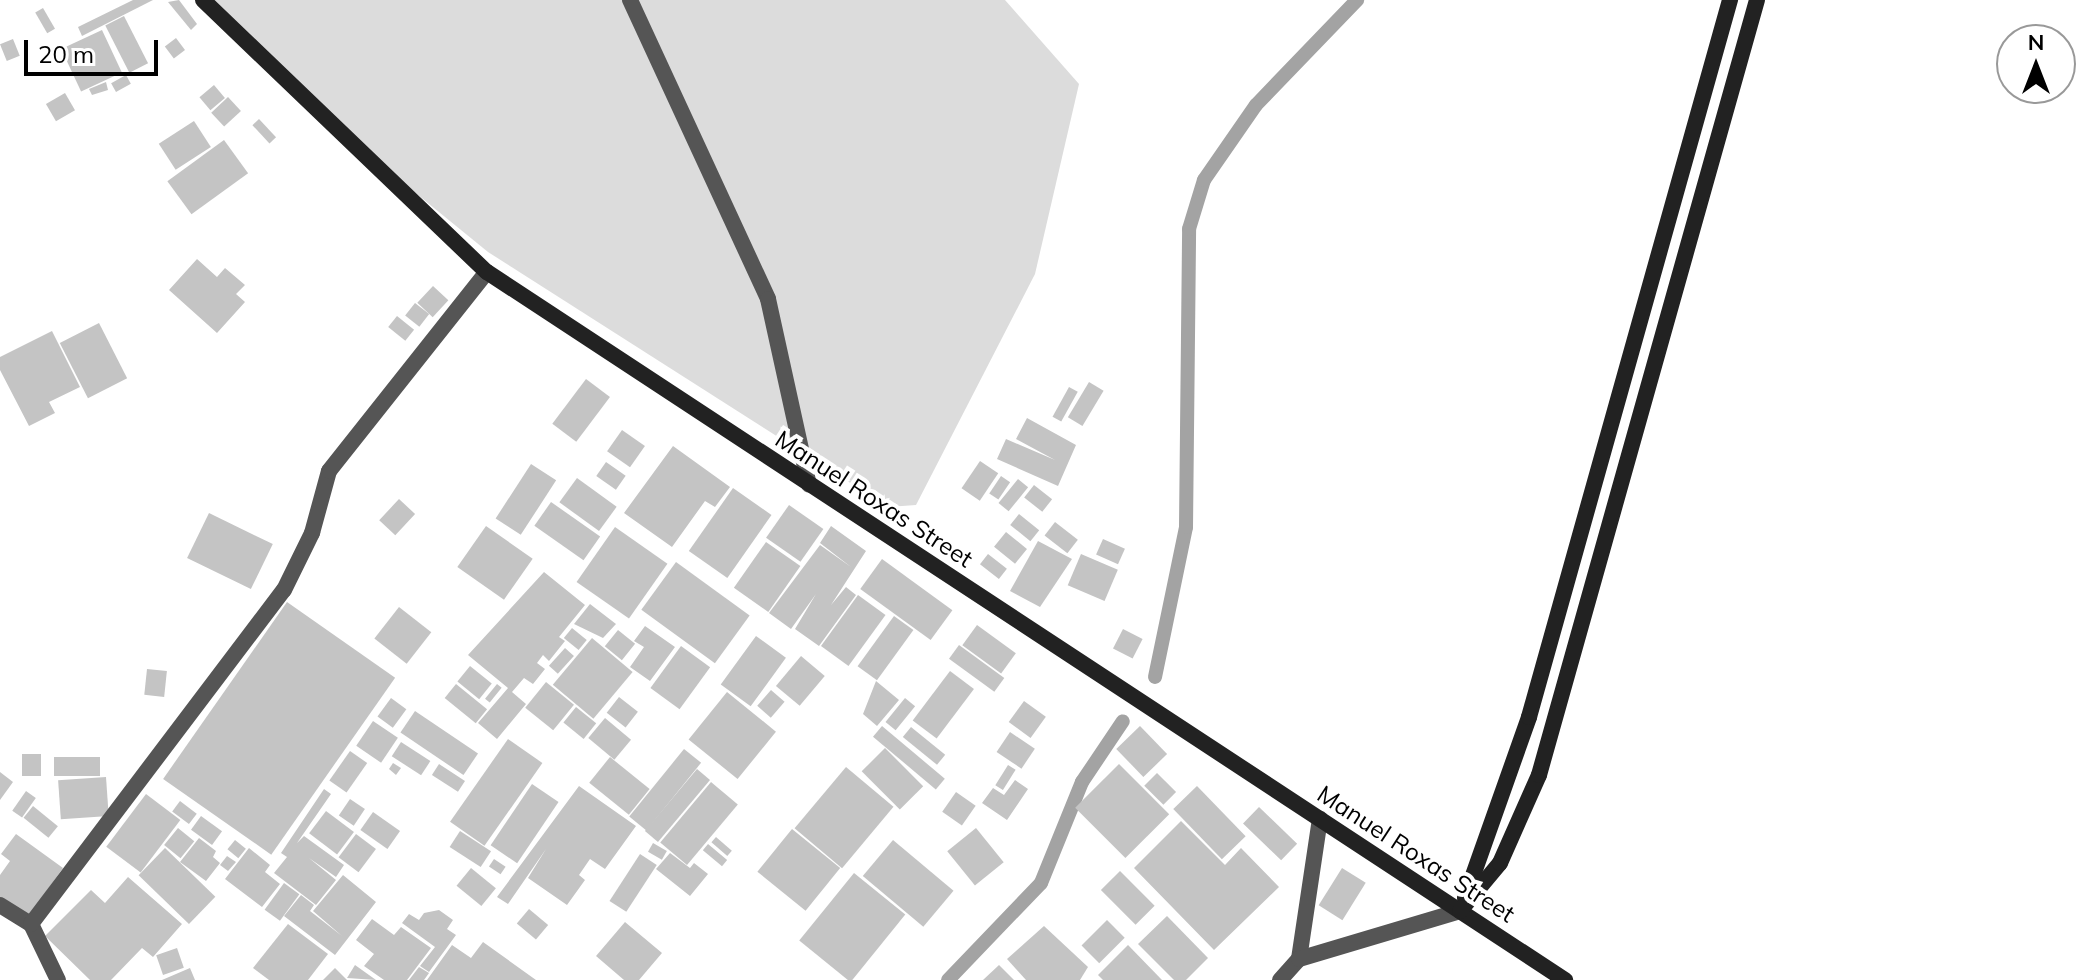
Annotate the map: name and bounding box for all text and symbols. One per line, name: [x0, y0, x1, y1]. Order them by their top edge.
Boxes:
scale bar: [28, 24, 162, 74]
north arrow: [1996, 24, 2076, 104]
text: N: [2028, 28, 2044, 56]
text: 20 m: [38, 39, 94, 69]
street label: Manuel Roxas Street: [770, 424, 978, 574]
street label: Manuel Roxas Street: [1312, 779, 1520, 929]

